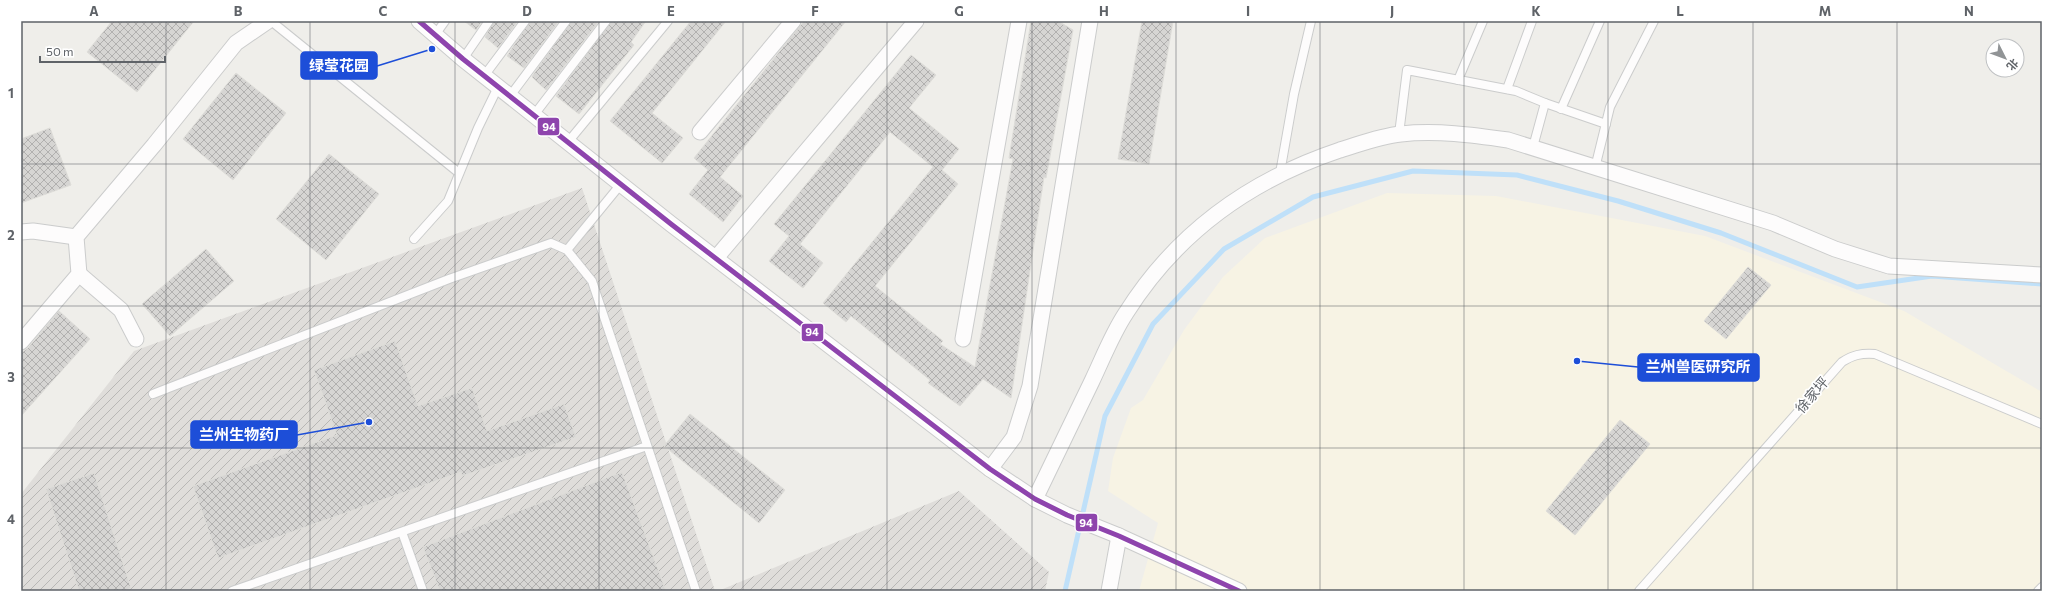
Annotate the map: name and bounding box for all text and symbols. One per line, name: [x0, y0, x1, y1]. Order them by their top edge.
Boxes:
text: A: [89, 3, 99, 19]
text: B: [234, 3, 243, 19]
text: C: [379, 3, 388, 19]
text: D: [522, 3, 532, 19]
text: E: [667, 3, 675, 19]
text: F: [811, 3, 819, 19]
text: G: [954, 3, 964, 19]
text: H: [1099, 3, 1109, 19]
text: I: [1246, 3, 1250, 19]
text: J: [1390, 3, 1394, 19]
text: K: [1531, 3, 1541, 19]
text: L: [1676, 3, 1684, 19]
text: M: [1819, 3, 1831, 19]
text: N: [1964, 3, 1974, 19]
scale bar: [40, 38, 165, 64]
north arrow: [1985, 38, 2025, 78]
text: 50 m: [46, 44, 74, 58]
callout: 绿莹花园: [301, 52, 377, 79]
text: 绿莹花园: [309, 56, 369, 74]
text: 北: [2004, 57, 2021, 73]
text: 1: [8, 85, 14, 101]
line badge: 94: [537, 117, 560, 136]
text: 94: [542, 120, 556, 133]
text: 2: [7, 227, 15, 243]
line badge: 94: [801, 323, 824, 342]
text: 94: [805, 325, 819, 338]
callout: 兰州兽医研究所: [1638, 354, 1759, 381]
text: 兰州兽医研究所: [1645, 357, 1751, 375]
text: 3: [7, 369, 15, 385]
street label: 徐家坪: [1791, 373, 1832, 416]
callout: 兰州生物药厂: [191, 421, 297, 448]
text: 兰州生物药厂: [199, 425, 289, 443]
text: 4: [7, 511, 15, 527]
line badge: 94: [1075, 513, 1098, 532]
text: 94: [1079, 516, 1093, 529]

